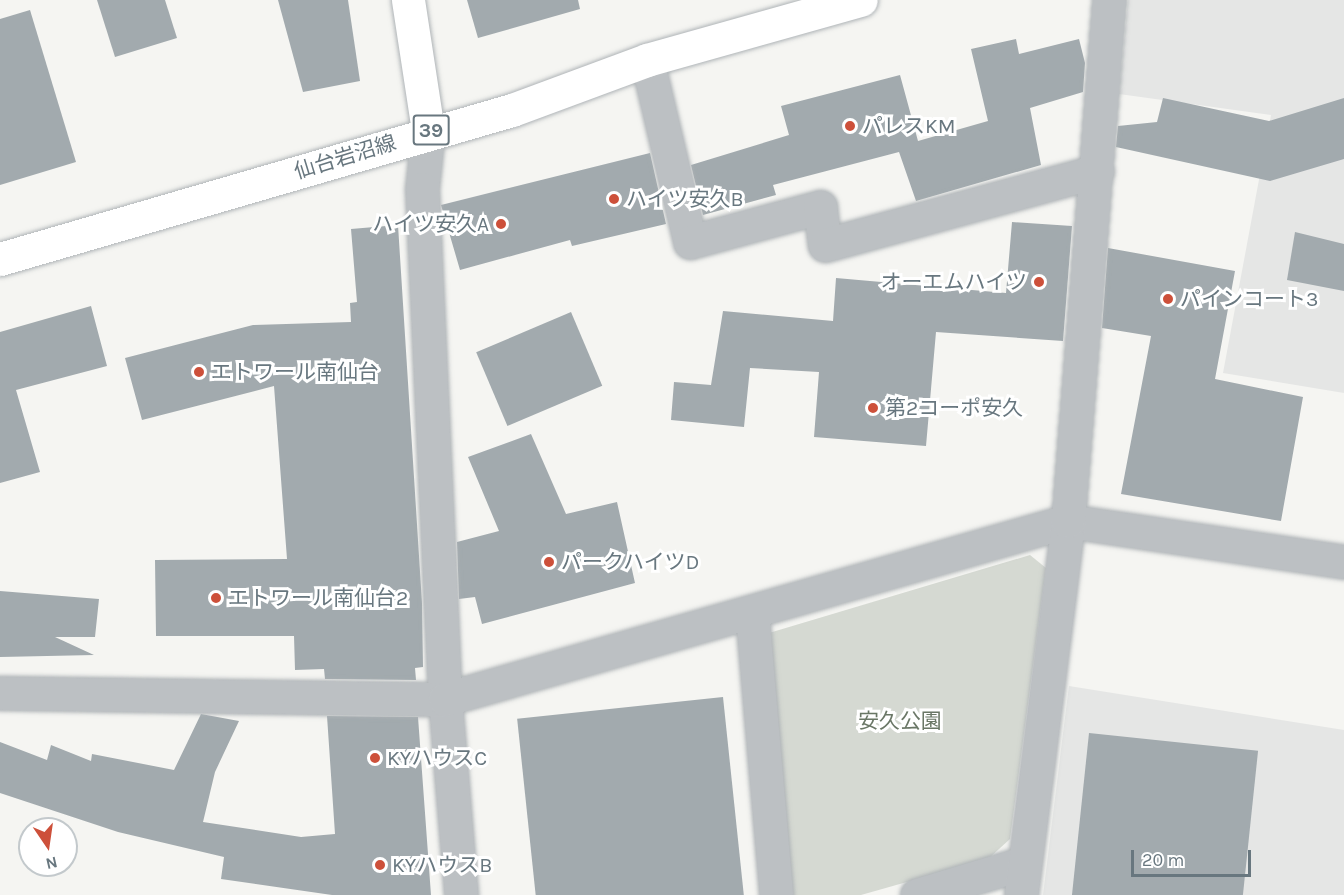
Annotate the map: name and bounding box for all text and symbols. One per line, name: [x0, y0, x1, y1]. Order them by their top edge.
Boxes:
road number: 39: [412, 113, 450, 147]
place label: パレスKM: [862, 113, 956, 139]
marker: パレスKM: [843, 119, 857, 133]
street label: 仙台岩沼線: [291, 130, 399, 184]
place label: ハイツ安久B: [626, 186, 744, 212]
marker: ハイツ安久B: [607, 192, 621, 206]
place label: ハイツ安久A: [372, 211, 489, 237]
marker: ハイツ安久A: [494, 217, 508, 231]
place label: オーエムハイツ: [880, 269, 1027, 295]
marker: オーエムハイツ: [1032, 275, 1046, 289]
place label: パインコート3: [1180, 286, 1318, 312]
marker: パインコート3: [1161, 292, 1175, 306]
place label: エトワール南仙台: [211, 359, 379, 385]
marker: エトワール南仙台: [192, 365, 206, 379]
place label: 第2コーポ安久: [885, 395, 1023, 421]
marker: 第2コーポ安久: [866, 401, 880, 415]
place label: パークハイツD: [561, 549, 701, 575]
marker: パークハイツD: [542, 555, 556, 569]
place label: エトワール南仙台2: [228, 585, 408, 611]
marker: エトワール南仙台2: [209, 591, 223, 605]
park label: 安久公園: [858, 708, 942, 734]
place label: KYハウスC: [387, 745, 487, 771]
marker: KYハウスC: [368, 751, 382, 765]
north arrow: [18, 817, 78, 877]
scale bar: [1134, 838, 1254, 876]
text: 20 m: [1142, 849, 1184, 871]
place label: KYハウスB: [392, 852, 492, 878]
text: N: [44, 853, 59, 874]
marker: KYハウスB: [373, 858, 387, 872]

